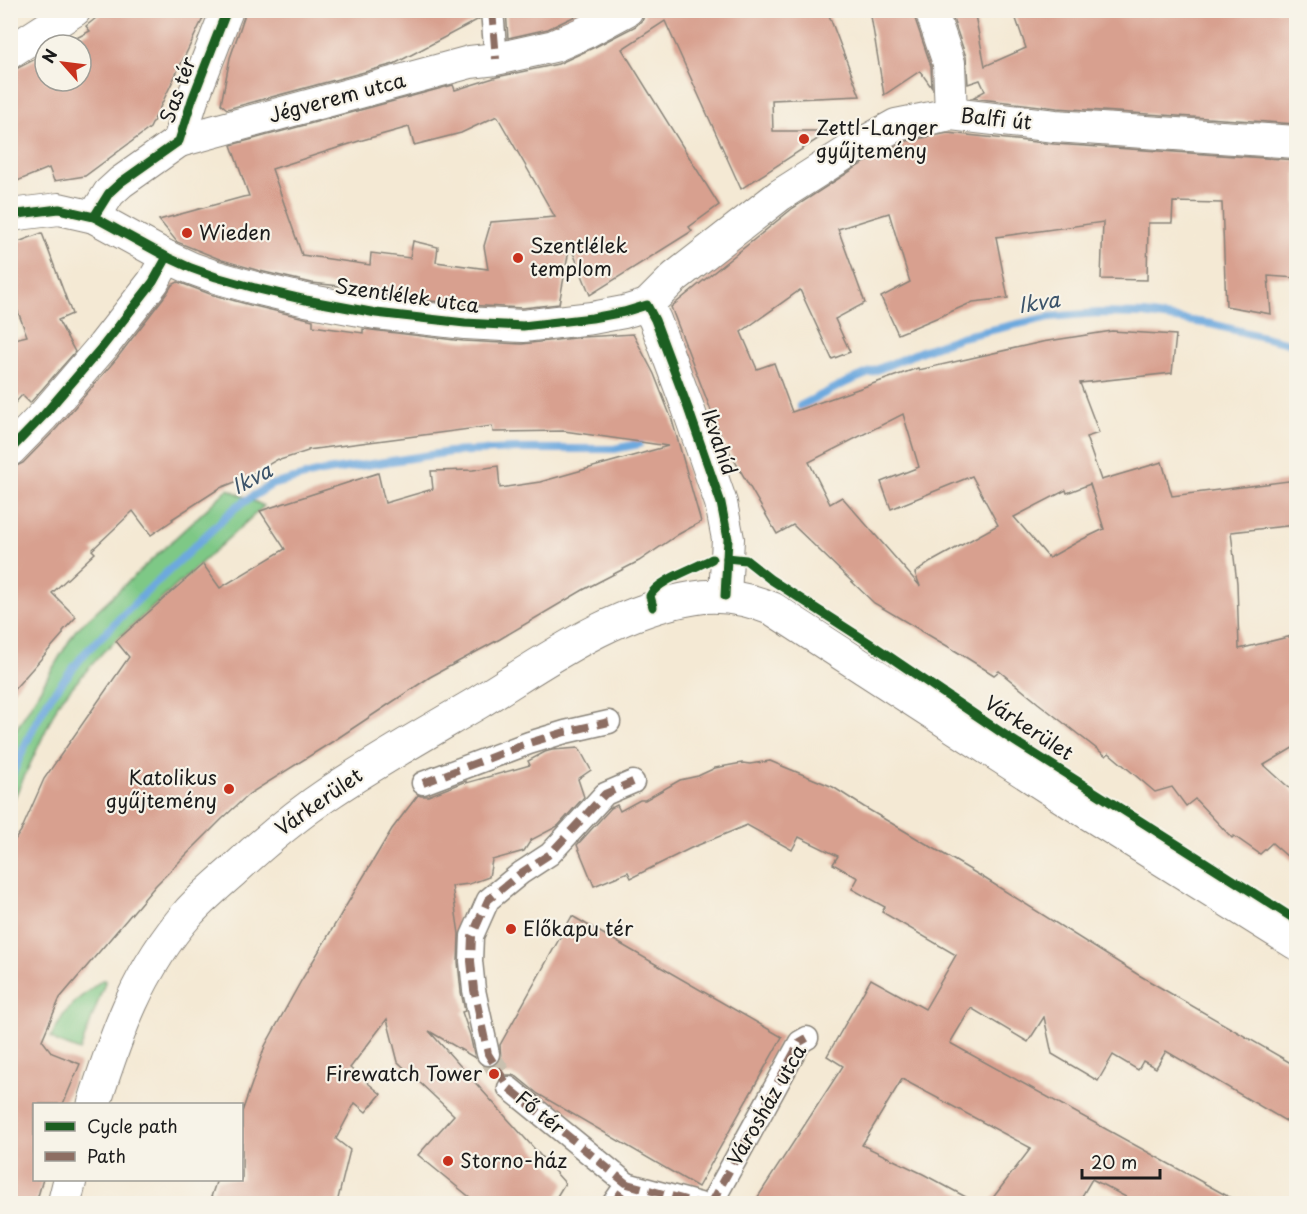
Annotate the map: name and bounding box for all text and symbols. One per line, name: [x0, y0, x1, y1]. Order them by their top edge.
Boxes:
north arrow: [33, 33, 93, 93]
text: N: [35, 44, 62, 67]
street label: Sas tér: [151, 52, 203, 127]
street label: Jégverem utca: [265, 64, 409, 130]
street label: Balfi út: [959, 99, 1033, 137]
place label: Zettl-Langer gyűjtemény: [816, 112, 938, 165]
marker: Zettl-Langer gyűjtemény: [797, 132, 811, 146]
place label: Wieden: [199, 217, 271, 247]
marker: Wieden: [180, 226, 194, 240]
place label: Szentlélek templom: [530, 230, 628, 283]
marker: Szentlélek templom: [511, 251, 525, 265]
street label: Szentlélek utca: [333, 270, 482, 320]
water label: Ikva: [1016, 282, 1063, 320]
street label: Ikvahíd: [695, 404, 745, 479]
water label: Ikva: [225, 453, 278, 501]
street label: Várkerület: [979, 687, 1080, 767]
street label: Várkerület: [269, 760, 368, 842]
place label: Katolikus gyűjtemény: [106, 762, 217, 815]
marker: Katolikus gyűjtemény: [222, 782, 236, 796]
place label: Előkapu tér: [523, 913, 634, 943]
marker: Előkapu tér: [504, 922, 518, 936]
street label: Városház utca: [719, 1038, 813, 1171]
place label: Firewatch Tower: [326, 1058, 483, 1088]
marker: Firewatch Tower: [487, 1067, 501, 1081]
street label: Fő tér: [509, 1083, 572, 1142]
legend: [33, 1103, 243, 1181]
text: Cycle path: [87, 1112, 178, 1139]
text: Path: [87, 1142, 126, 1169]
scale bar: [1082, 1142, 1160, 1180]
place label: Storno-ház: [460, 1145, 567, 1175]
text: 20 m: [1091, 1148, 1137, 1175]
marker: Storno-ház: [441, 1154, 455, 1168]

